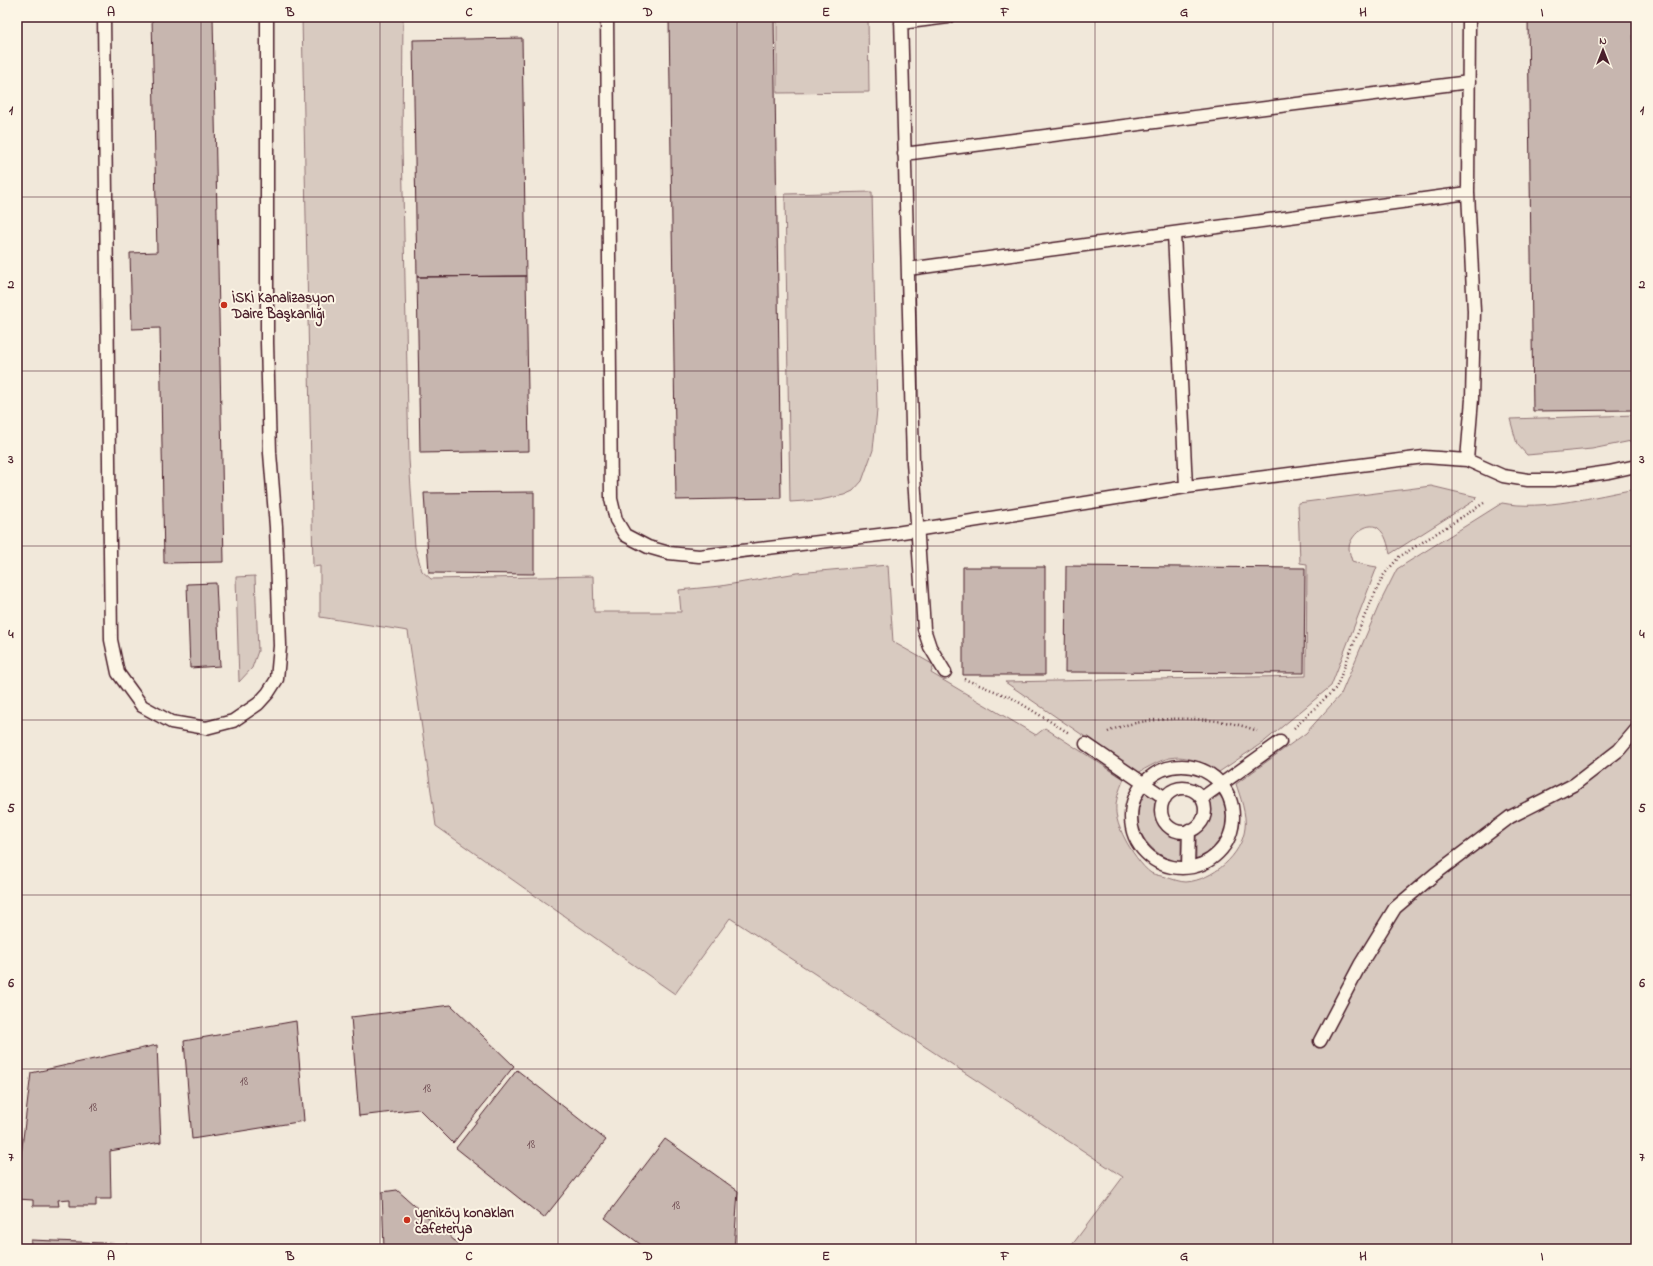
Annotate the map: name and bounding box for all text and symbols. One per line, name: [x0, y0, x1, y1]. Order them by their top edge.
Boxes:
text: A: [107, 3, 115, 22]
text: B: [285, 3, 295, 22]
text: C: [465, 3, 473, 22]
text: D: [642, 3, 653, 22]
text: E: [822, 3, 830, 22]
text: F: [1000, 3, 1010, 22]
text: G: [1180, 3, 1188, 22]
text: H: [1359, 3, 1367, 22]
text: I: [1540, 3, 1544, 22]
north arrow: [1583, 30, 1623, 70]
text: N: [1599, 33, 1607, 49]
text: 1: [9, 101, 14, 120]
text: 1: [1640, 101, 1645, 120]
text: 2: [7, 275, 15, 294]
text: 2: [1638, 275, 1646, 294]
place label: İSKİ Kanalizasyon Daire Başkanlığı: [231, 288, 335, 327]
marker: İSKİ Kanalizasyon Daire Başkanlığı: [219, 300, 229, 310]
text: 3: [7, 450, 14, 469]
text: 3: [1638, 450, 1645, 469]
text: 4: [7, 625, 14, 644]
text: 4: [1638, 625, 1645, 644]
text: 5: [7, 799, 15, 818]
text: 5: [1638, 799, 1646, 818]
text: 6: [7, 974, 14, 993]
text: 6: [1638, 974, 1645, 993]
house number: 18: [240, 1073, 249, 1091]
house number: 18: [423, 1080, 432, 1098]
house number: 18: [89, 1099, 98, 1117]
house number: 18: [527, 1136, 536, 1154]
text: 7: [8, 1148, 14, 1167]
text: 7: [1639, 1148, 1645, 1167]
house number: 18: [672, 1197, 681, 1215]
place label: yeniköy konakları cafeterya: [415, 1203, 514, 1242]
marker: yeniköy konakları cafeterya: [402, 1215, 412, 1225]
text: A: [107, 1247, 115, 1266]
text: B: [285, 1247, 295, 1266]
text: C: [465, 1247, 473, 1266]
text: D: [642, 1247, 653, 1266]
text: E: [822, 1247, 830, 1266]
text: F: [1000, 1247, 1010, 1266]
text: G: [1180, 1247, 1188, 1266]
text: H: [1359, 1247, 1367, 1266]
text: I: [1540, 1247, 1544, 1266]

